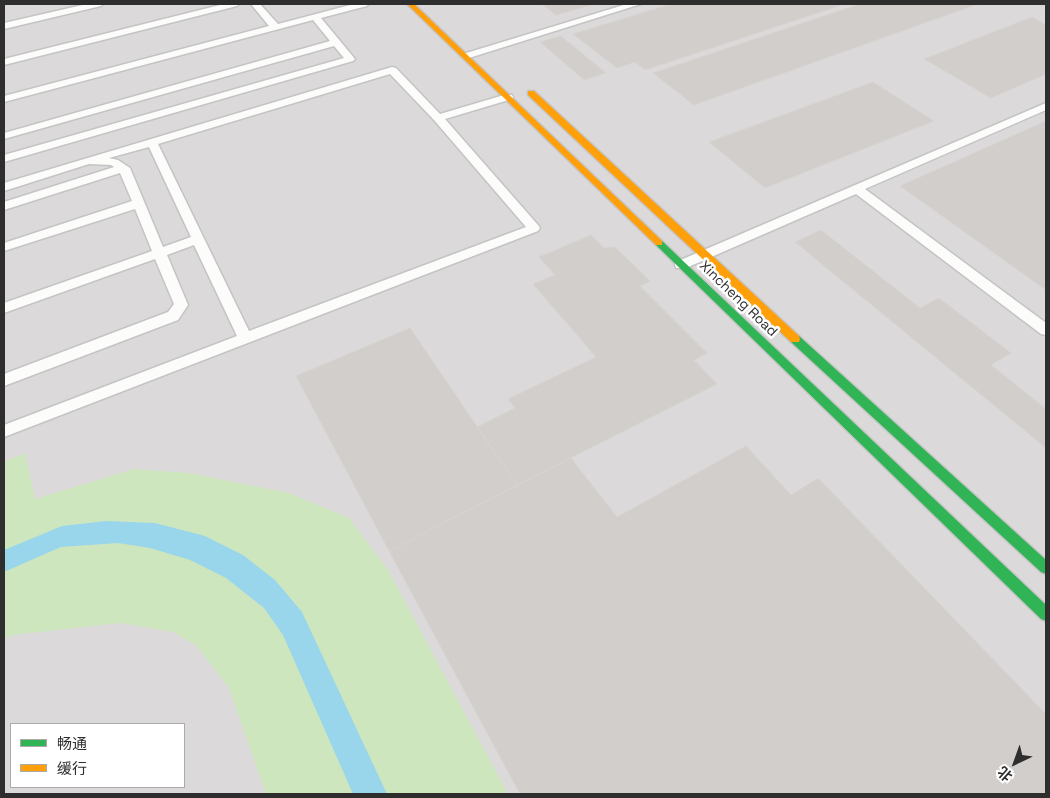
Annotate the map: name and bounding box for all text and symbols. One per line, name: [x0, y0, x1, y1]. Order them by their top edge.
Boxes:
street label: Xincheng Road: [696, 258, 780, 340]
legend: [10, 723, 185, 788]
text: 畅通: [57, 734, 87, 753]
north arrow: [990, 738, 1040, 788]
text: 缓行: [57, 759, 87, 778]
text: 北: [994, 763, 1016, 786]

